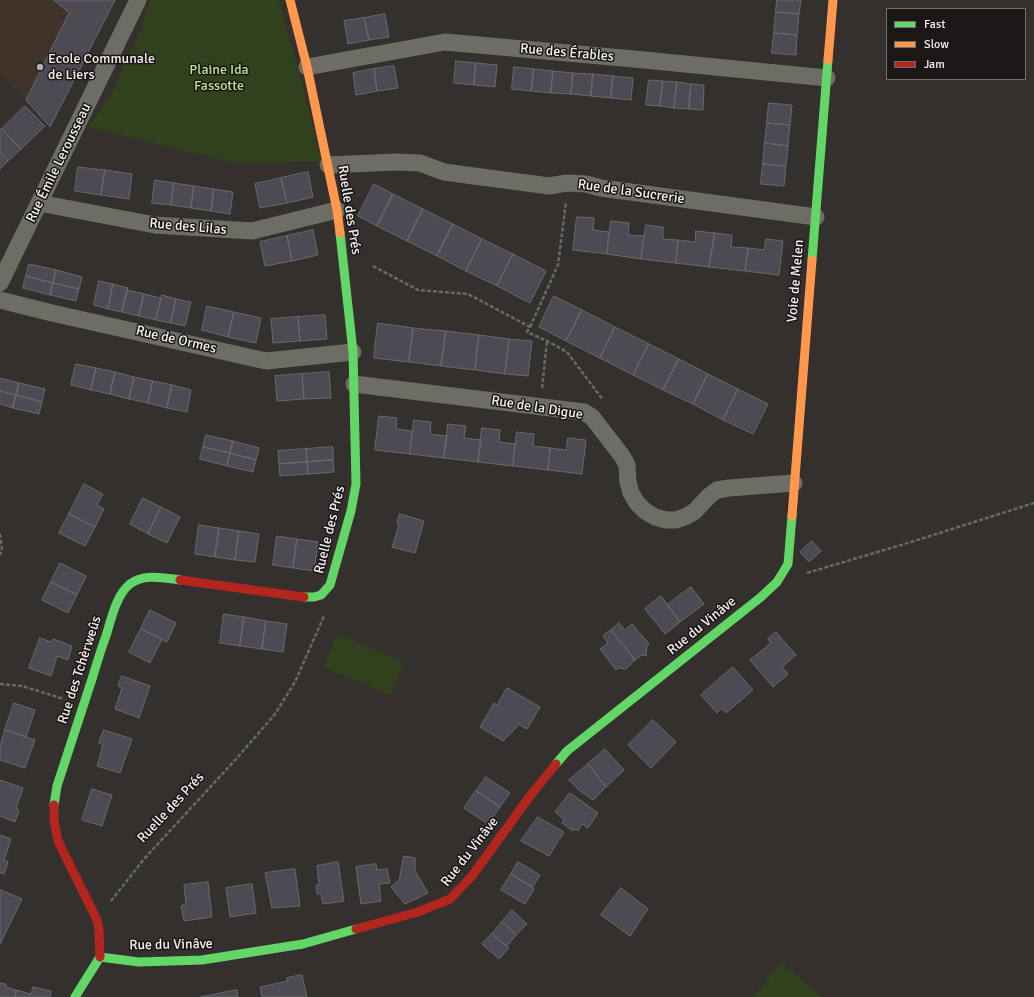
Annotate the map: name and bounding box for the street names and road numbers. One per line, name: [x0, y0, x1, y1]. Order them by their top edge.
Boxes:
street label: Rue des Érables: [519, 41, 615, 65]
street label: Rue Émile Lerousseau: [23, 101, 95, 225]
street label: Ruelle des Prés: [334, 164, 364, 256]
street label: Rue de la Sucrerie: [576, 176, 686, 208]
street label: Rue des Lilas: [149, 215, 227, 239]
street label: Voie de Melen: [784, 239, 808, 323]
street label: Rue de Ormes: [134, 323, 218, 357]
street label: Rue de la Digue: [490, 392, 584, 424]
street label: Ruelle des Prés: [311, 484, 349, 576]
street label: Rue du Vinâve: [664, 593, 740, 659]
street label: Rue des Tchèrweûs: [55, 614, 105, 726]
street label: Ruelle des Prés: [134, 769, 208, 847]
street label: Rue du Vinâve: [438, 814, 502, 890]
street label: Rue du Vinâve: [129, 936, 213, 954]

